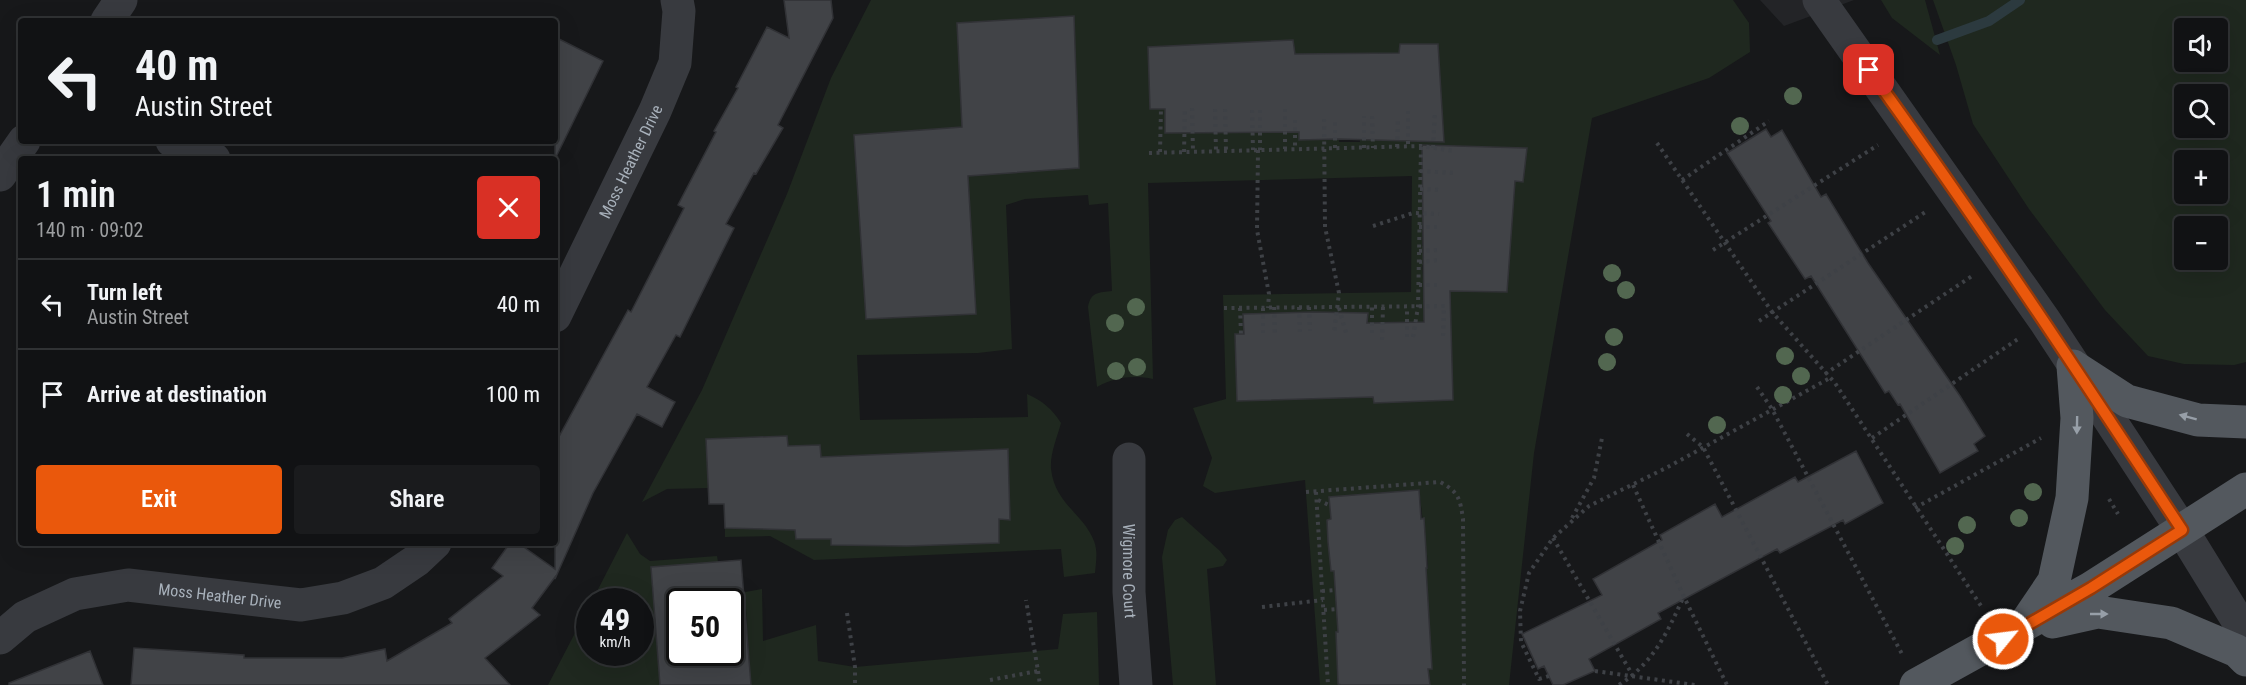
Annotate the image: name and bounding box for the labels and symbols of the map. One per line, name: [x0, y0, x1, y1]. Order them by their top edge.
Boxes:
pin: [1843, 44, 1894, 95]
street label: Moss Heather Drive: [595, 102, 666, 221]
one-way arrow: [2179, 412, 2197, 422]
one-way arrow: [2072, 415, 2081, 434]
street label: Wigmore Court: [1120, 524, 1140, 619]
street label: Moss Heather Drive: [157, 579, 283, 612]
speed limit sign: 50: [666, 588, 744, 666]
position arrow: [1971, 607, 2035, 671]
one-way arrow: [2090, 609, 2109, 619]

